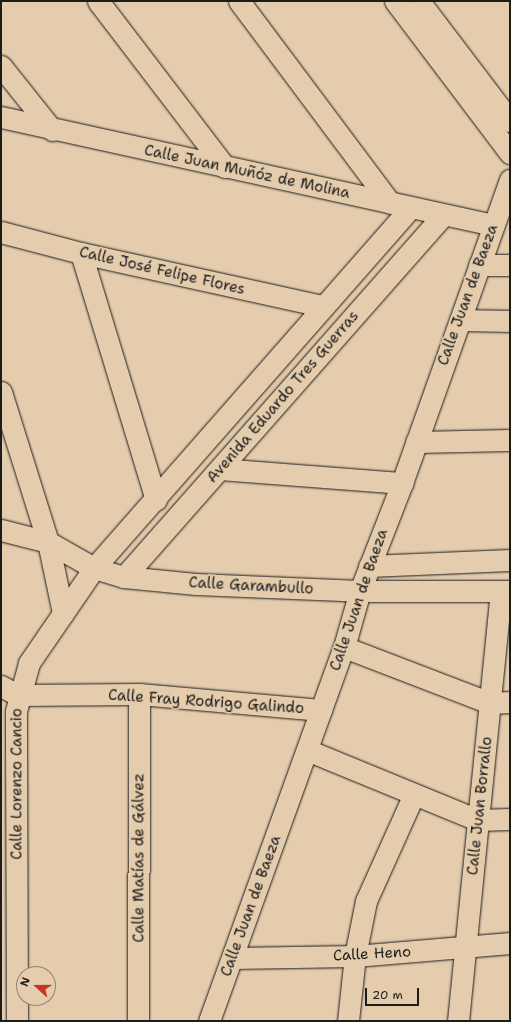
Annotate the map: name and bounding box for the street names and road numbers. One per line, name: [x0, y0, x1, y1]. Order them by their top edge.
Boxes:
street label: Calle Juan Muñóz de Molina: [143, 141, 351, 203]
street label: Calle Juan de Baeza: [434, 222, 502, 368]
street label: Calle José Felipe Flores: [77, 243, 247, 299]
street label: Avenida Eduardo Tres Guerras: [203, 307, 363, 487]
street label: Calle Juan de Baeza: [326, 527, 392, 673]
street label: Calle Garambullo: [188, 574, 314, 598]
street label: Calle Fray Rodrigo Galindo: [107, 686, 305, 718]
street label: Calle Lorenzo Cancio: [8, 708, 26, 860]
street label: Calle Juan Borrallo: [464, 736, 496, 876]
street label: Calle Matías de Gálvez: [130, 773, 148, 943]
street label: Calle Juan de Baeza: [217, 833, 285, 979]
street label: Calle Heno: [333, 943, 411, 965]

